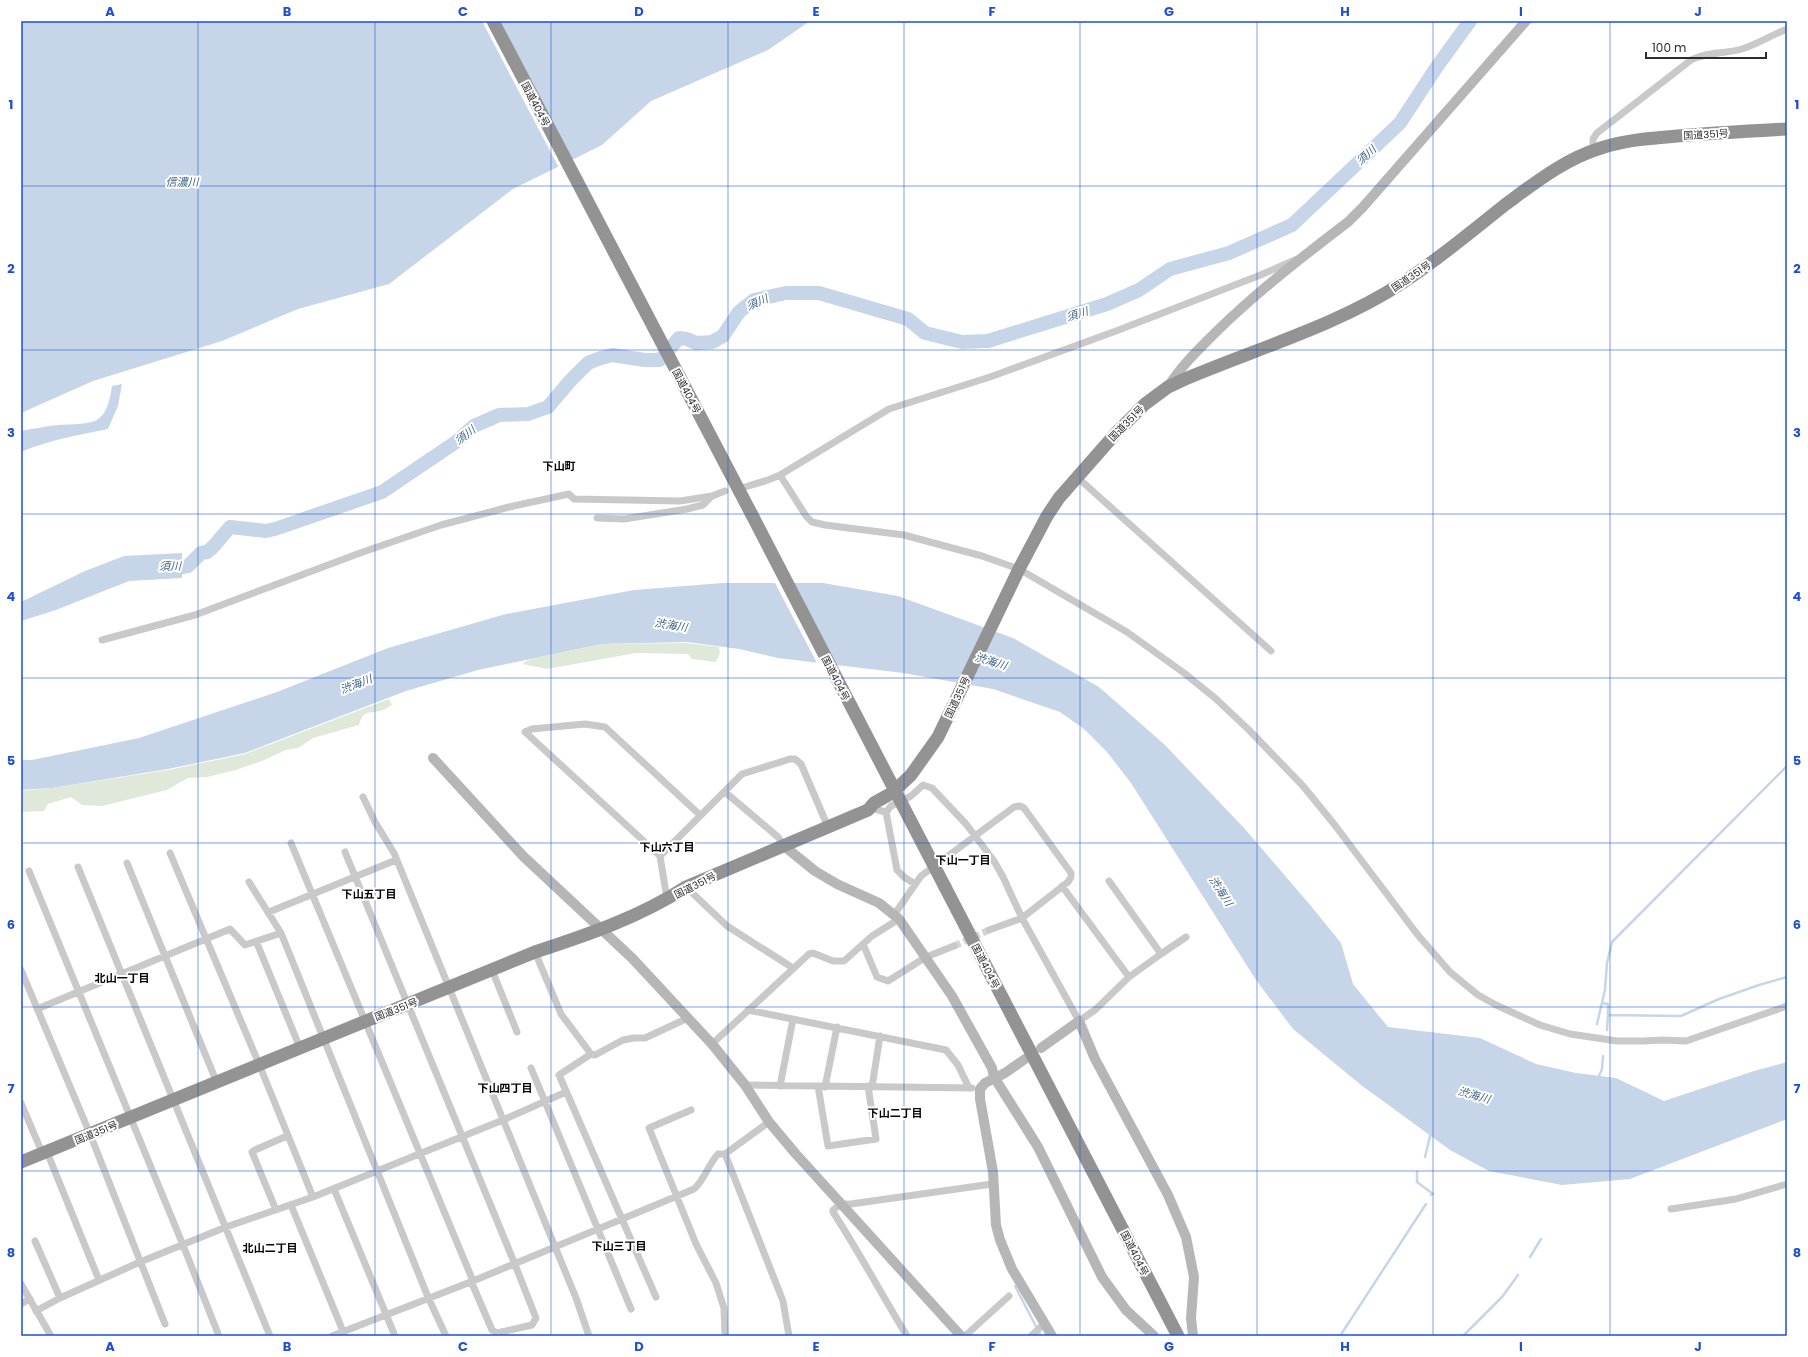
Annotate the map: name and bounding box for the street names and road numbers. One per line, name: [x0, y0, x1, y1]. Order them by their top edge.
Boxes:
street label: 国道404号: [517, 79, 554, 129]
street label: 国道351号: [1683, 126, 1729, 143]
street label: 国道351号: [1388, 258, 1434, 295]
street label: 国道404号: [668, 366, 705, 416]
street label: 国道351号: [1105, 402, 1148, 445]
street label: 国道404号: [818, 653, 853, 703]
street label: 国道351号: [941, 673, 974, 721]
street label: 国道351号: [672, 868, 719, 902]
street label: 国道404号: [968, 941, 1003, 991]
street label: 国道351号: [372, 994, 420, 1025]
street label: 国道351号: [72, 1117, 120, 1148]
street label: 国道404号: [1117, 1228, 1152, 1278]

